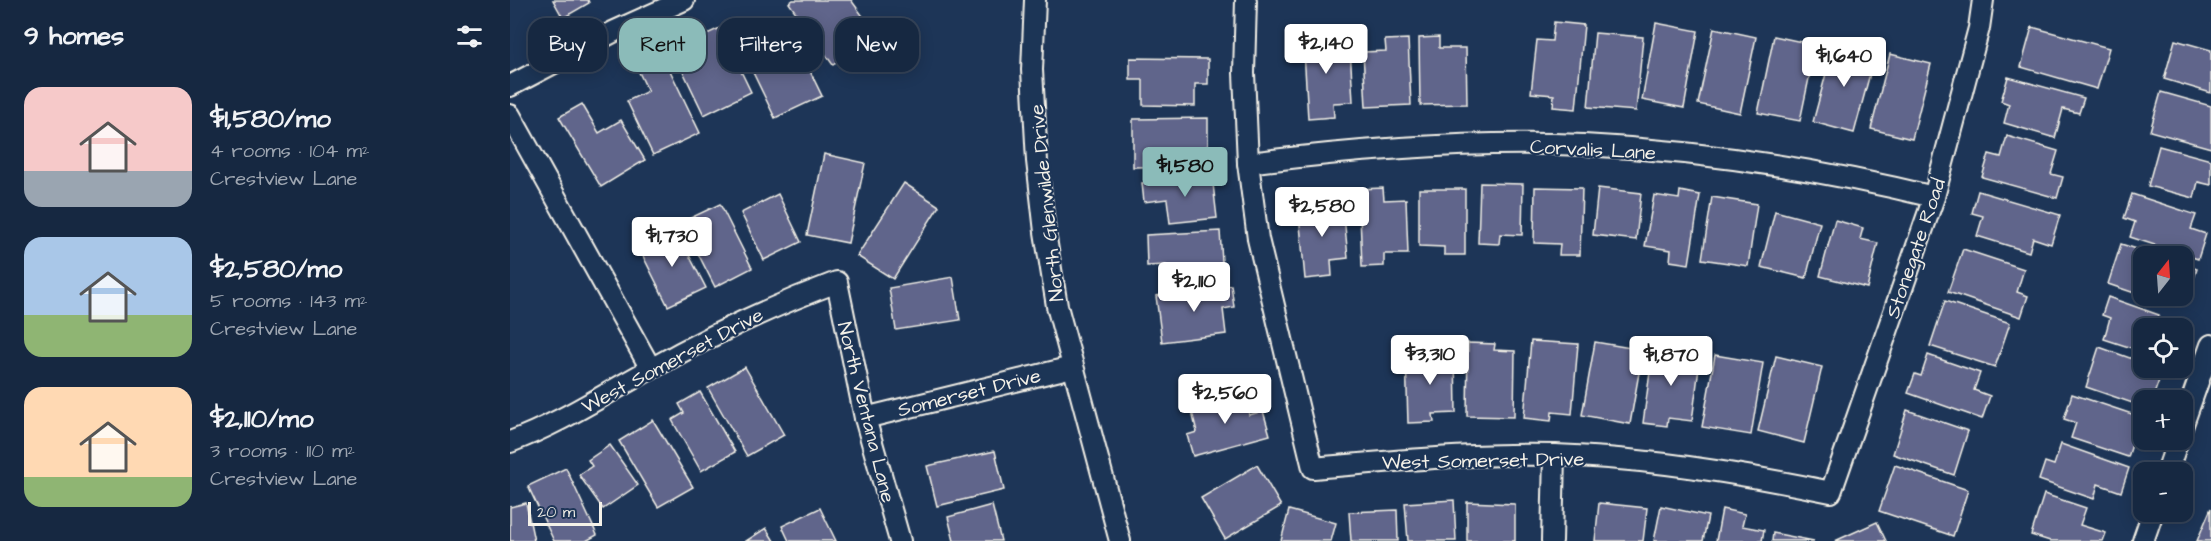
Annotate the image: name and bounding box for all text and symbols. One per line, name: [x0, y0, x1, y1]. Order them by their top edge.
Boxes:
text: 9 homes: [24, 18, 124, 54]
chip: Buy: [528, 18, 607, 72]
chip: Rent: [619, 18, 706, 72]
chip: Filters: [718, 18, 823, 72]
chip: New: [835, 18, 919, 72]
icon: filters: [453, 20, 486, 53]
pin: $2,140: [1277, 24, 1375, 75]
text: $2,140: [1299, 29, 1353, 57]
pin: $1,640: [1795, 37, 1893, 88]
text: $1,640: [1816, 42, 1872, 70]
text: $1,580/mo: [210, 101, 331, 137]
street label: North Glenwilde Drive: [1023, 103, 1071, 303]
icon: home: [72, 111, 144, 183]
street label: Corvalis Lane: [1529, 133, 1657, 167]
text: 4 rooms · 104 m²: [210, 137, 369, 165]
pin: $1,580: [1136, 147, 1234, 198]
text: $1,580: [1157, 152, 1214, 180]
text: Crestview Lane: [210, 165, 357, 193]
street label: Stonegate Road: [1879, 175, 1954, 322]
pin: $2,580: [1273, 187, 1371, 238]
text: $2,580: [1289, 192, 1355, 220]
pin: $1,730: [623, 217, 721, 268]
text: $1,730: [646, 222, 698, 250]
north arrow: [2133, 246, 2193, 306]
map controls: [2133, 246, 2193, 522]
text: $2,580/mo: [210, 251, 342, 287]
icon: home: [72, 261, 144, 333]
pin: $2,110: [1145, 262, 1243, 313]
text: $2,110: [1172, 267, 1216, 295]
text: 5 rooms · 143 m²: [210, 287, 368, 315]
street label: West Somerset Drive: [577, 301, 769, 421]
text: Crestview Lane: [210, 315, 357, 343]
button: locate: [2133, 318, 2193, 378]
street label: North Ventana Lane: [830, 319, 902, 506]
pin: $3,310: [1381, 335, 1479, 386]
pin: $1,870: [1622, 336, 1720, 387]
text: $3,310: [1405, 340, 1455, 368]
text: $1,870: [1643, 341, 1699, 369]
street label: Somerset Drive: [895, 362, 1044, 424]
pin: $2,560: [1176, 374, 1274, 425]
text: $2,560: [1192, 379, 1258, 407]
button: +: [2133, 390, 2193, 450]
text: $2,110/mo: [210, 401, 314, 437]
icon: home: [72, 411, 144, 483]
text: 3 rooms · 110 m²: [210, 437, 355, 465]
street label: West Somerset Drive: [1382, 445, 1585, 477]
button: −: [2133, 462, 2193, 522]
text: Crestview Lane: [210, 465, 357, 493]
scale bar: [528, 499, 602, 526]
text: 20 m: [537, 501, 575, 523]

